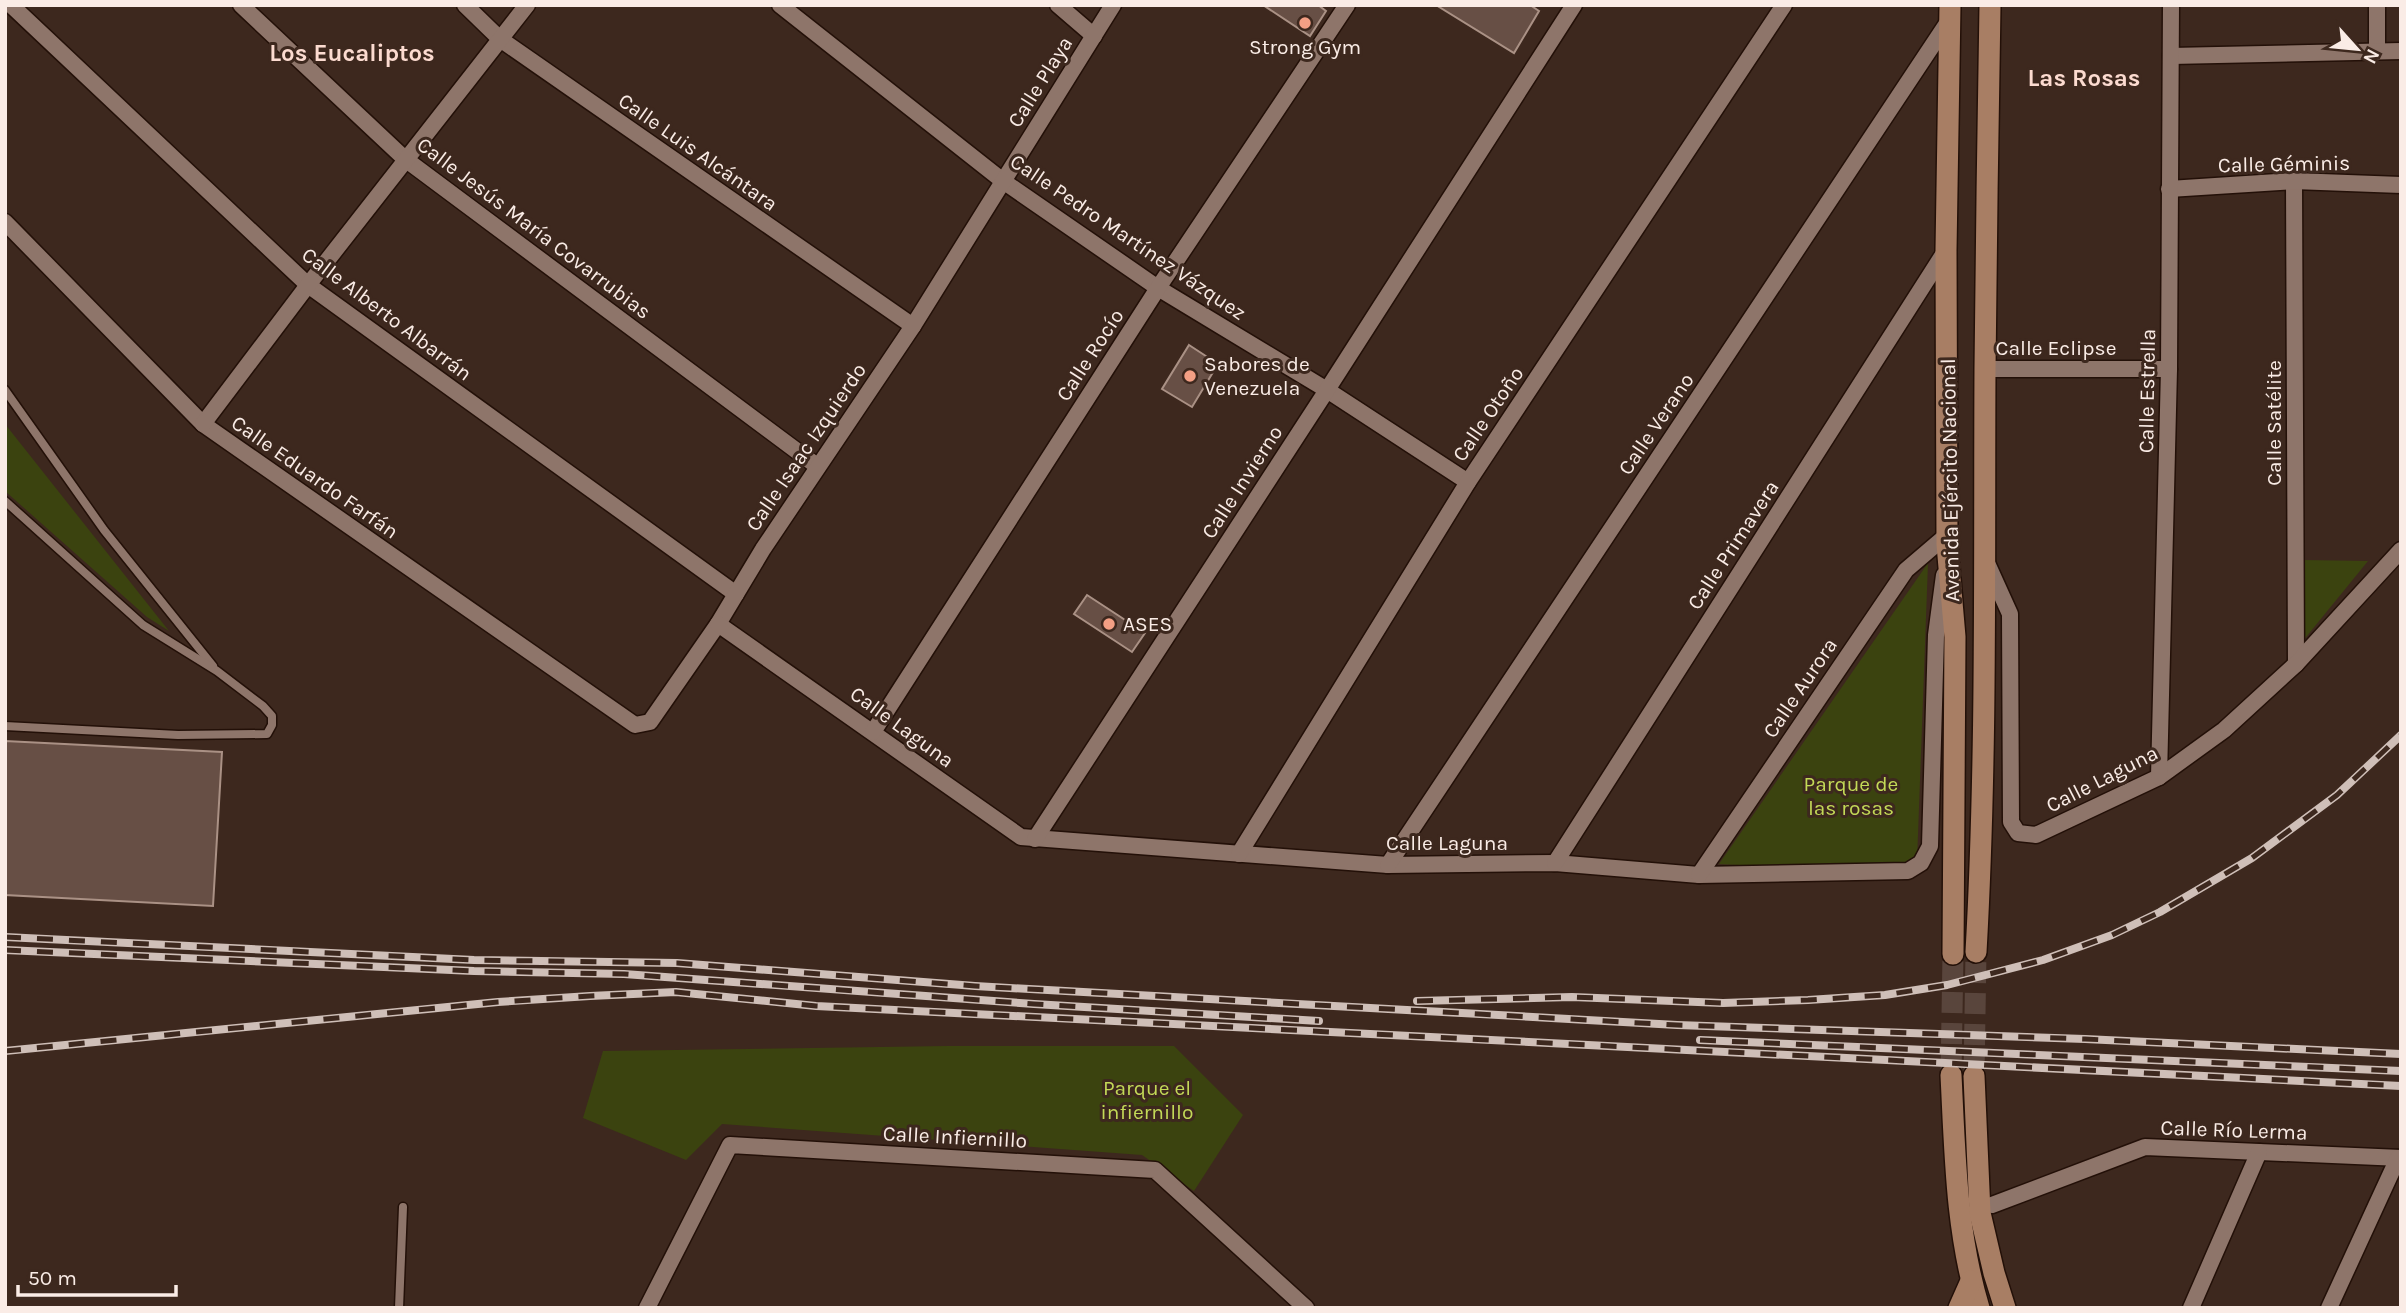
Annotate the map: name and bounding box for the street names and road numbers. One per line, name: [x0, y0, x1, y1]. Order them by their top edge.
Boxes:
street label: Calle Playa: [1003, 32, 1077, 132]
street label: Calle Luis Alcántara: [614, 88, 782, 216]
street label: Calle Jesús María Covarrubias: [412, 132, 656, 324]
street label: Calle Pedro Martínez Vázquez: [1006, 149, 1250, 325]
street label: Calle Géminis: [2218, 151, 2350, 177]
street label: Calle Alberto Albarrán: [297, 242, 477, 386]
street label: Calle Rocío: [1051, 304, 1129, 406]
street label: Calle Estrella: [2134, 329, 2160, 453]
street label: Calle Eclipse: [1996, 336, 2116, 360]
street label: Avenida Ejército Nacional: [1936, 358, 1964, 602]
street label: Calle Isaac Izquierdo: [741, 359, 871, 535]
street label: Calle Satélite: [2262, 360, 2286, 486]
street label: Calle Otoño: [1448, 362, 1528, 466]
street label: Calle Verano: [1613, 369, 1699, 479]
street label: Calle Eduardo Farfán: [227, 410, 403, 544]
street label: Calle Invierno: [1197, 421, 1287, 543]
street label: Calle Primavera: [1682, 476, 1784, 614]
street label: Calle Aurora: [1758, 634, 1842, 742]
street label: Calle Laguna: [846, 681, 958, 773]
street label: Calle Laguna: [2042, 741, 2162, 817]
street label: Calle Laguna: [1386, 831, 1508, 855]
street label: Calle Río Lerma: [2160, 1115, 2308, 1145]
street label: Calle Infiernillo: [882, 1121, 1028, 1153]

